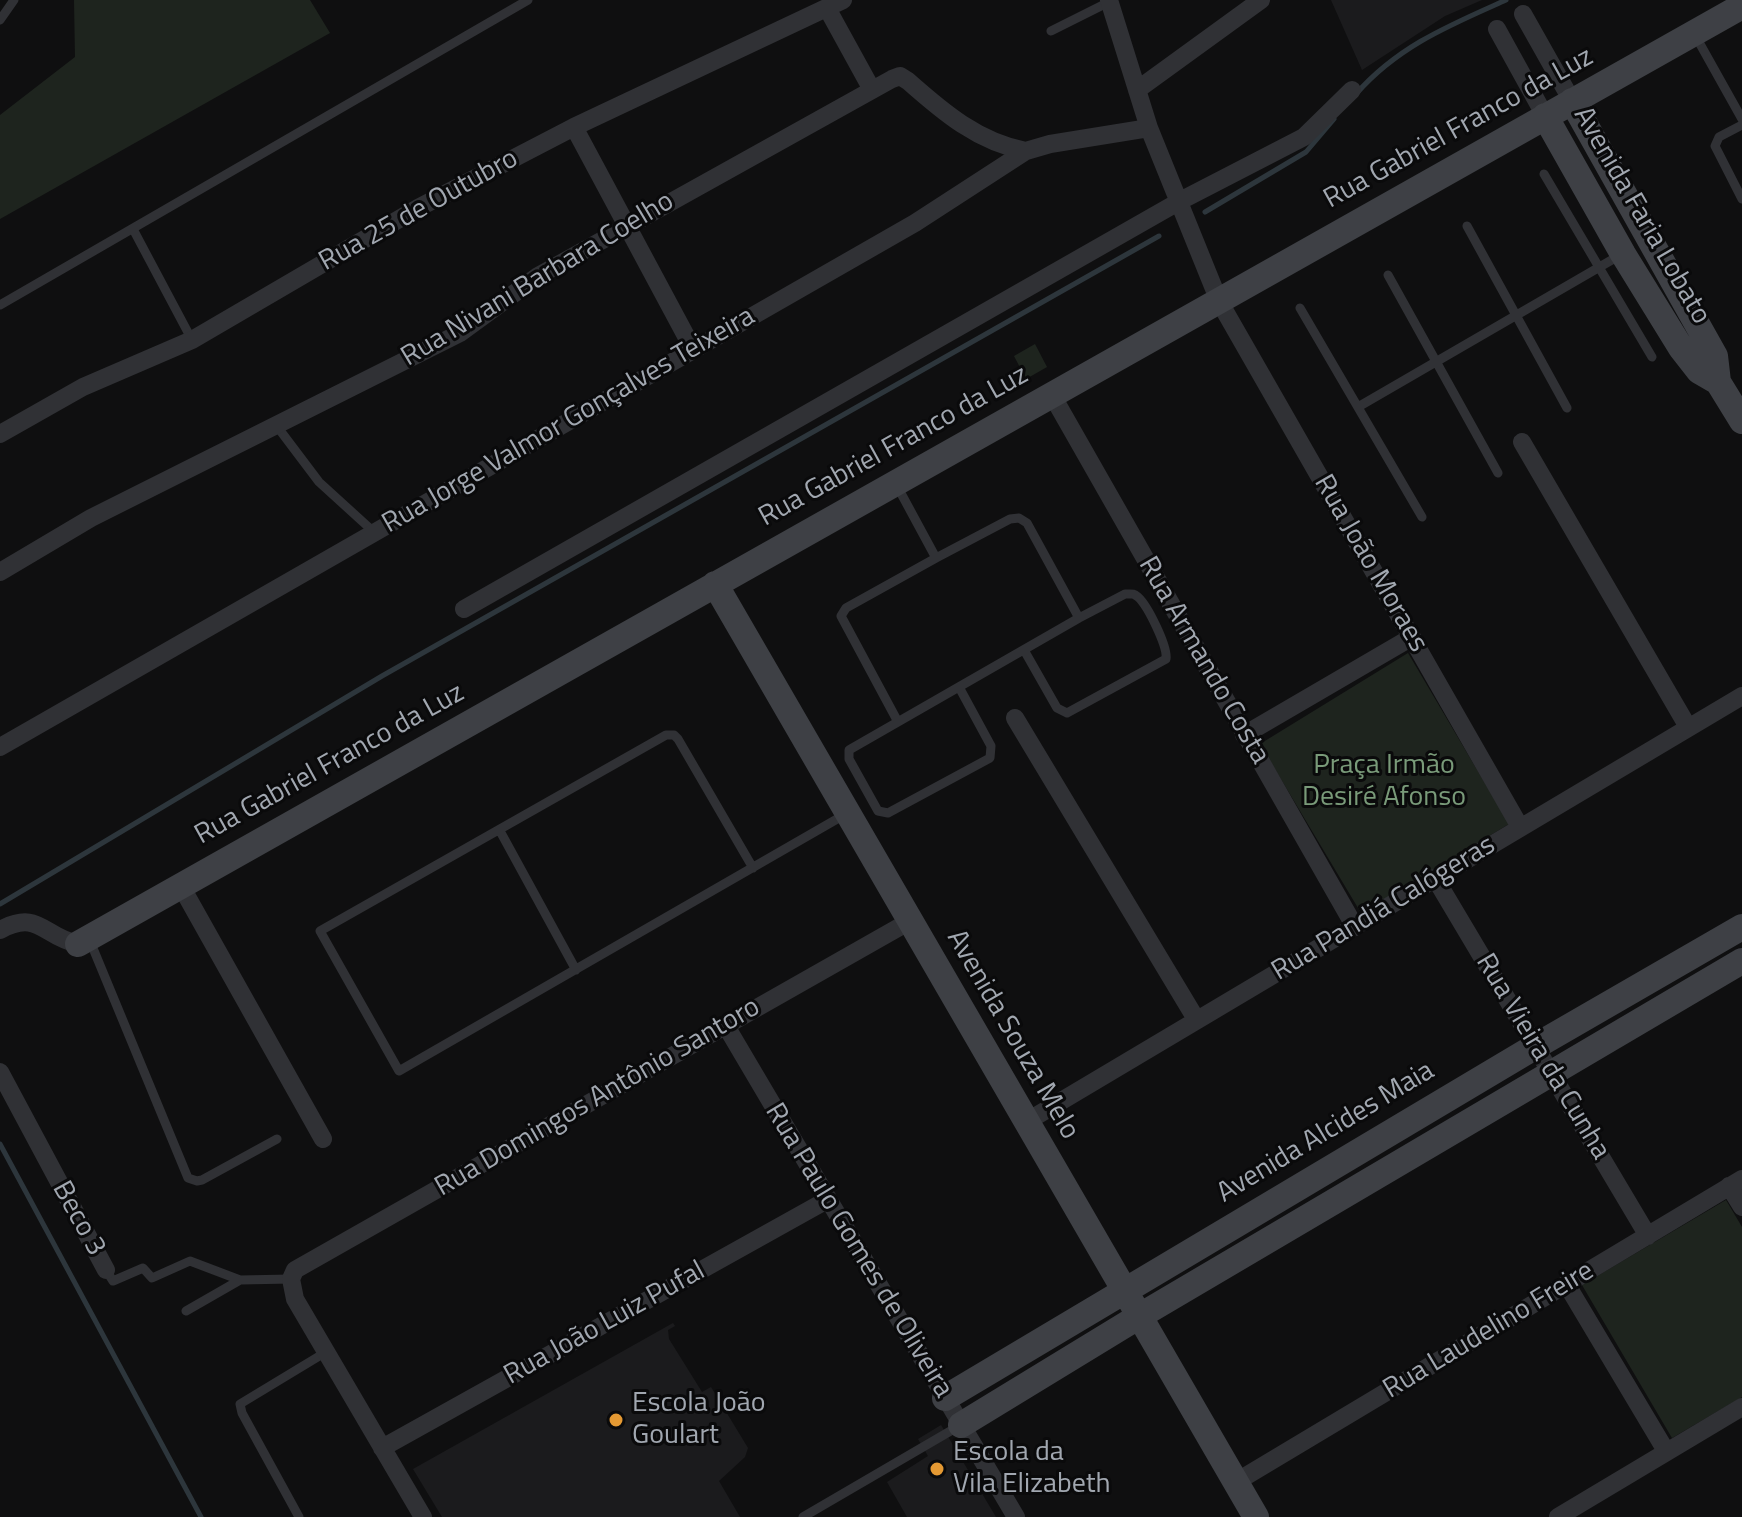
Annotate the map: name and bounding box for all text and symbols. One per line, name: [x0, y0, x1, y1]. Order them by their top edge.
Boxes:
street label: Rua Gabriel Franco da Luz: [1319, 41, 1599, 217]
street label: Avenida Faria Lobato: [1565, 102, 1717, 330]
street label: Rua 25 de Outubro: [314, 143, 524, 279]
street label: Rua Nivani Barbara Coelho: [396, 185, 680, 375]
street label: Rua Jorge Valmor Gonçalves Teixeira: [377, 300, 761, 542]
street label: Rua Gabriel Franco da Luz: [754, 359, 1034, 535]
street label: Rua João Moraes: [1306, 469, 1434, 659]
street label: Rua Armando Costa: [1130, 552, 1276, 770]
street label: Rua Gabriel Franco da Luz: [190, 677, 470, 853]
park label: Praça Irmão Desiré Afonso: [1302, 749, 1466, 815]
street label: Rua Pandiá Calógeras: [1266, 829, 1502, 989]
street label: Avenida Souza Melo: [938, 924, 1086, 1146]
street label: Rua Vieira da Cunha: [1467, 948, 1617, 1166]
street label: Rua Domingos Antônio Santoro: [430, 991, 766, 1205]
street label: Avenida Alcides Maia: [1211, 1055, 1441, 1211]
street label: Rua Paulo Gomes de Oliveira: [757, 1098, 959, 1404]
street label: Beco 3: [44, 1176, 112, 1262]
street label: Rua João Luiz Pufal: [499, 1255, 711, 1393]
street label: Rua Laudelino Freire: [1378, 1255, 1600, 1407]
place label: Escola João Goulart: [632, 1387, 766, 1453]
marker: Escola João Goulart: [607, 1411, 625, 1429]
place label: Escola da Vila Elizabeth: [953, 1436, 1111, 1502]
marker: Escola da Vila Elizabeth: [928, 1460, 946, 1478]

